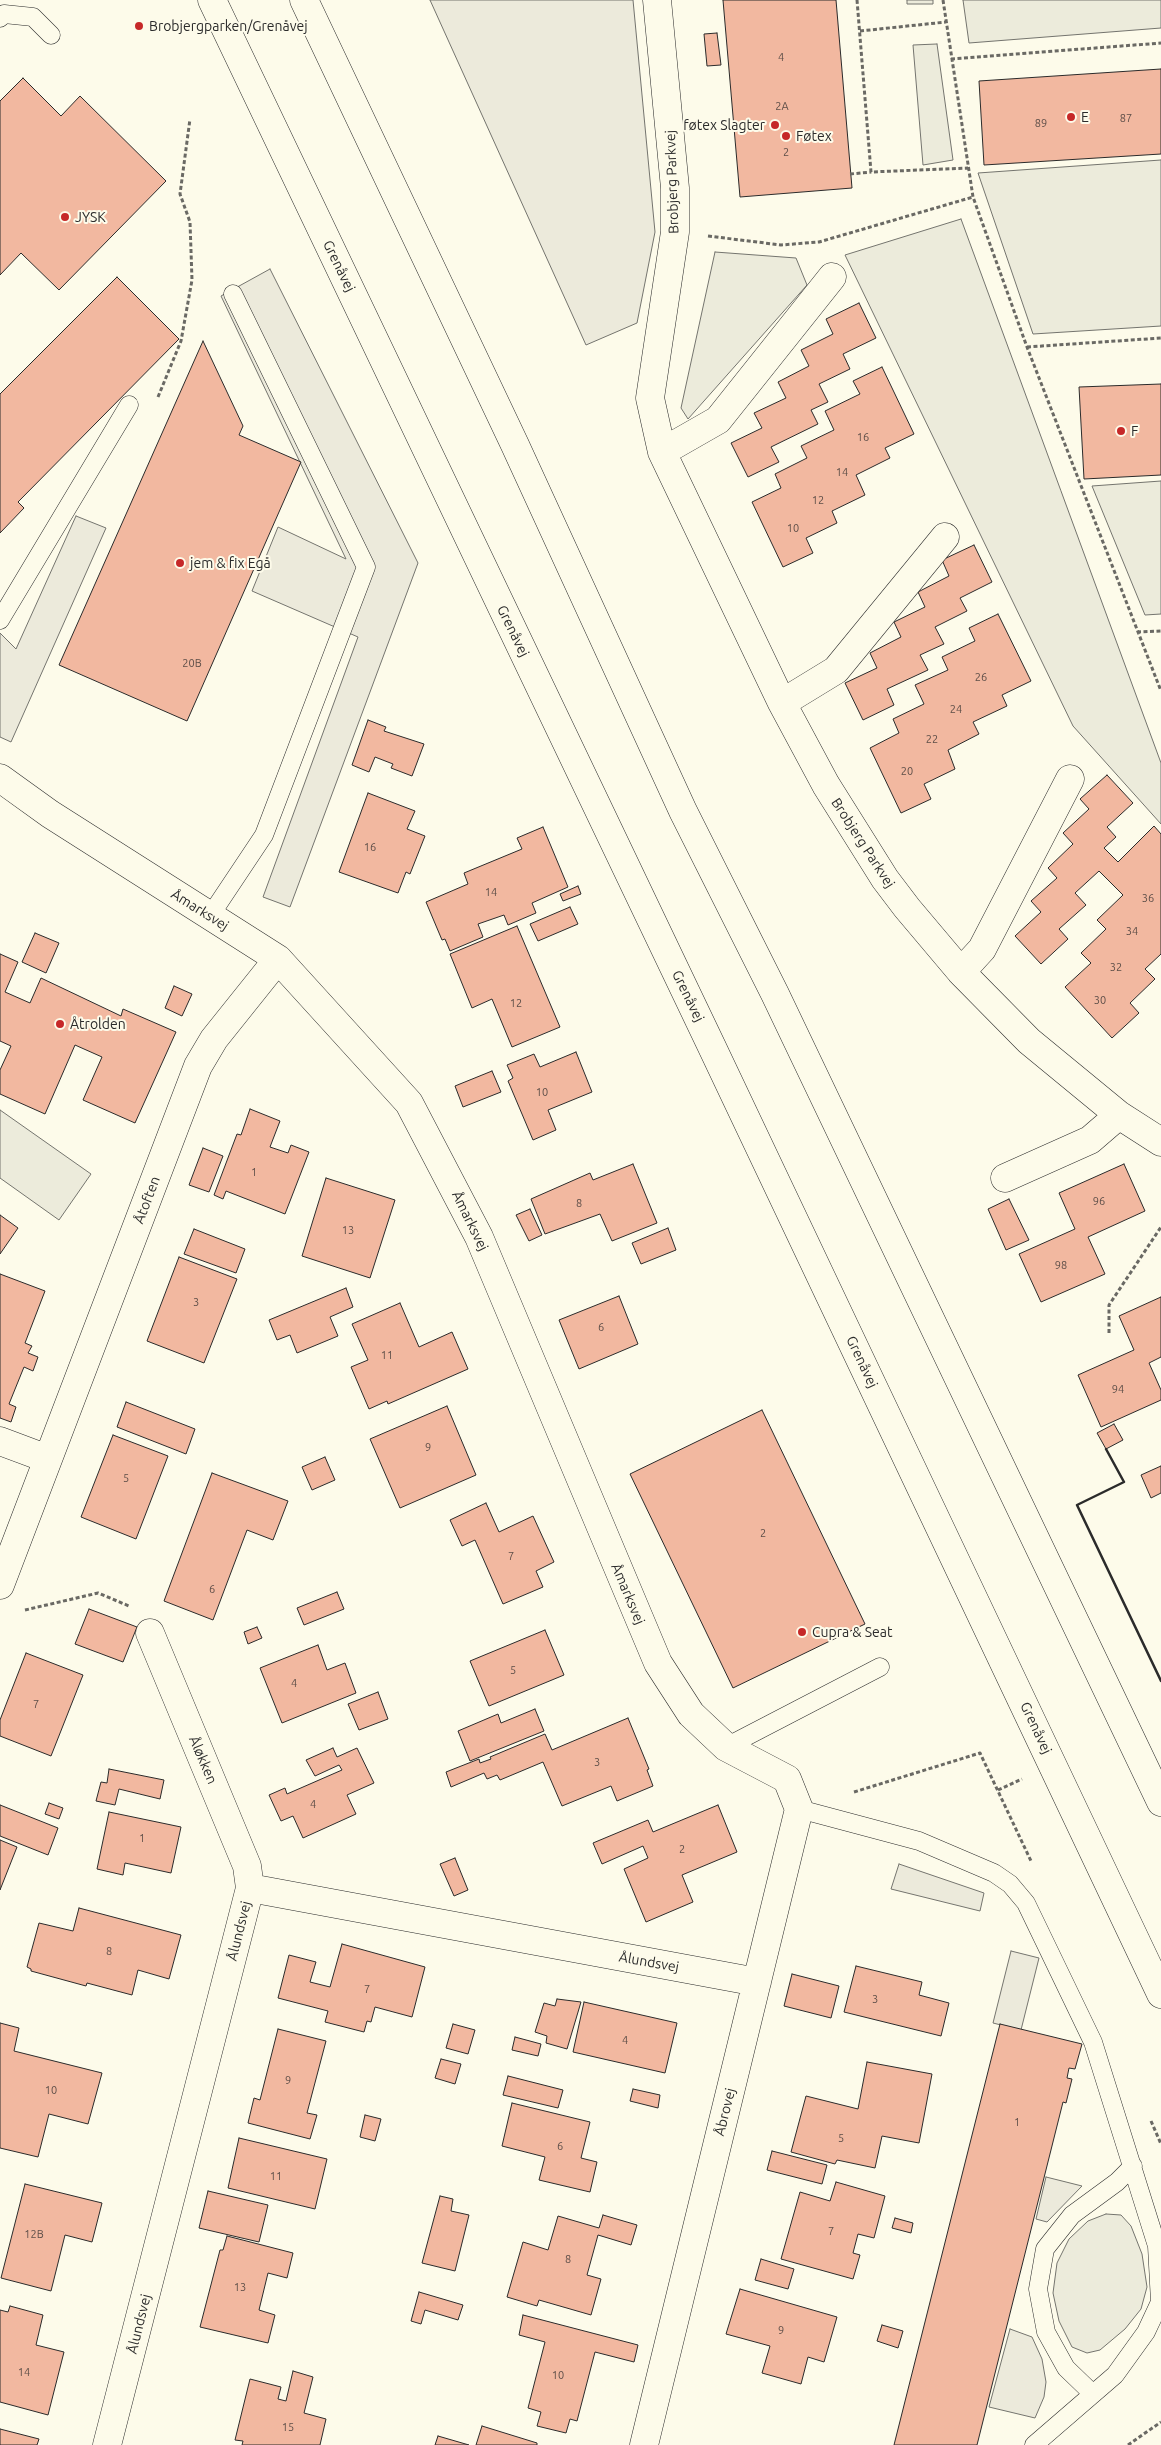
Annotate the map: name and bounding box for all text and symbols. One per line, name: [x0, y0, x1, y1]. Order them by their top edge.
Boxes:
place label: Brobjergparken/Grenåvej: [149, 18, 308, 34]
marker: Brobjergparken/Grenåvej: [133, 20, 145, 32]
house number: 4: [778, 50, 784, 64]
house number: 2A: [775, 99, 789, 113]
place label: E: [1081, 109, 1089, 125]
marker: E: [1065, 111, 1077, 123]
house number: 87: [1120, 111, 1132, 125]
house number: 89: [1035, 116, 1047, 130]
place label: føtex Slagter: [683, 117, 765, 133]
marker: føtex Slagter: [769, 119, 781, 131]
place label: Føtex: [796, 128, 832, 144]
street label: Brobjerg Parkvej: [662, 130, 682, 234]
marker: Føtex: [780, 130, 792, 142]
house number: 2: [783, 145, 789, 159]
place label: JYSK: [75, 209, 106, 225]
marker: JYSK: [59, 211, 71, 223]
street label: Grenåvej: [319, 237, 359, 295]
place label: F: [1131, 423, 1138, 439]
marker: F: [1115, 425, 1127, 437]
house number: 16: [857, 430, 869, 444]
house number: 14: [836, 465, 848, 479]
house number: 12: [812, 493, 824, 507]
house number: 10: [787, 521, 799, 535]
place label: jem & fix Egå: [190, 555, 271, 571]
marker: jem & fix Egå: [174, 557, 186, 569]
street label: Grenåvej: [493, 602, 533, 660]
house number: 20B: [182, 656, 202, 670]
house number: 26: [975, 670, 987, 684]
house number: 24: [950, 702, 962, 716]
house number: 22: [926, 732, 938, 746]
house number: 20: [901, 764, 913, 778]
street label: Brobjerg Parkvej: [828, 795, 898, 891]
house number: 16: [364, 840, 376, 854]
house number: 14: [485, 885, 497, 899]
street label: Åmarksvej: [168, 886, 232, 934]
house number: 36: [1142, 891, 1154, 905]
house number: 34: [1126, 924, 1138, 938]
house number: 32: [1110, 960, 1122, 974]
street label: Grenåvej: [668, 967, 708, 1025]
house number: 30: [1094, 993, 1106, 1007]
house number: 12: [510, 996, 522, 1010]
place label: Åtrolden: [70, 1016, 126, 1032]
marker: Åtrolden: [54, 1018, 66, 1030]
house number: 10: [536, 1085, 548, 1099]
house number: 1: [251, 1165, 257, 1179]
street label: Åtoften: [130, 1174, 164, 1226]
street label: Åmarksvej: [448, 1188, 492, 1254]
house number: 96: [1093, 1194, 1105, 1208]
house number: 8: [576, 1196, 582, 1210]
house number: 13: [342, 1223, 354, 1237]
house number: 98: [1055, 1258, 1067, 1272]
house number: 3: [193, 1295, 199, 1309]
house number: 6: [598, 1320, 604, 1334]
street label: Grenåvej: [843, 1333, 881, 1391]
house number: 11: [381, 1348, 393, 1362]
house number: 94: [1112, 1382, 1124, 1396]
house number: 9: [425, 1440, 431, 1454]
house number: 5: [123, 1471, 129, 1485]
house number: 2: [760, 1526, 766, 1540]
house number: 7: [508, 1549, 514, 1563]
street label: Åmarksvej: [608, 1561, 648, 1627]
house number: 6: [209, 1582, 215, 1596]
place label: Cupra & Seat: [812, 1624, 892, 1640]
marker: Cupra & Seat: [796, 1626, 808, 1638]
house number: 5: [510, 1663, 516, 1677]
house number: 4: [291, 1676, 297, 1690]
house number: 7: [33, 1697, 39, 1711]
street label: Grenåvej: [1017, 1699, 1055, 1757]
street label: Åløkken: [185, 1733, 221, 1787]
house number: 3: [594, 1755, 600, 1769]
house number: 4: [310, 1797, 316, 1811]
house number: 1: [139, 1831, 145, 1845]
house number: 2: [679, 1842, 685, 1856]
street label: Ålundsvej: [223, 1899, 255, 1963]
house number: 8: [106, 1944, 112, 1958]
street label: Ålundsvej: [618, 1948, 680, 1976]
house number: 7: [364, 1982, 370, 1996]
house number: 3: [872, 1992, 878, 2006]
house number: 4: [622, 2033, 628, 2047]
house number: 9: [285, 2073, 291, 2087]
house number: 10: [45, 2083, 57, 2097]
street label: Åbrovej: [711, 2086, 739, 2138]
house number: 1: [1014, 2115, 1020, 2129]
house number: 5: [838, 2131, 844, 2145]
house number: 6: [557, 2139, 563, 2153]
house number: 11: [270, 2169, 282, 2183]
house number: 7: [828, 2224, 834, 2238]
house number: 12B: [24, 2227, 44, 2241]
house number: 8: [565, 2252, 571, 2266]
house number: 13: [234, 2280, 246, 2294]
street label: Ålundsvej: [123, 2292, 155, 2356]
house number: 9: [778, 2323, 784, 2337]
house number: 14: [18, 2365, 30, 2379]
house number: 10: [552, 2368, 564, 2382]
house number: 15: [282, 2420, 294, 2434]

